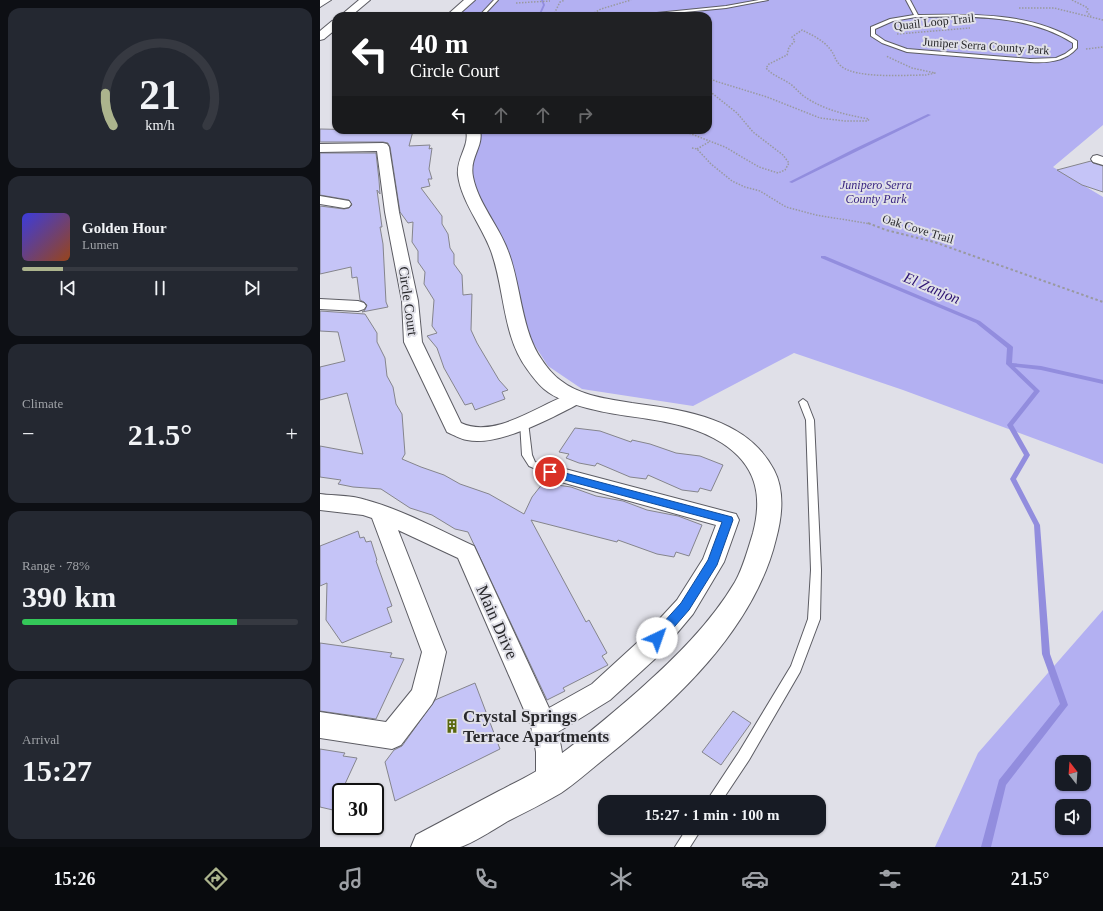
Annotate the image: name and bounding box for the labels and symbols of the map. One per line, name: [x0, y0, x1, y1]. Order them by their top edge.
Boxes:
street label: Quail Loop Trail: [893, 11, 976, 33]
street label: Juniper Serra County Park: [922, 35, 1050, 57]
park label: Junipero Serra County Park: [840, 178, 912, 206]
street label: Oak Cove Trail: [881, 211, 956, 247]
street label: Circle Court: [396, 265, 420, 337]
water label: El Zanjon: [901, 269, 963, 307]
pin: [533, 455, 567, 489]
street label: Main Drive: [472, 582, 522, 662]
position arrow: [636, 617, 678, 659]
place label: Crystal Springs Terrace Apartments: [463, 707, 610, 746]
building icon: Crystal Springs Terrace Apartments: [444, 718, 460, 734]
north arrow: [1055, 755, 1091, 791]
speed limit sign: 30: [332, 783, 384, 835]

